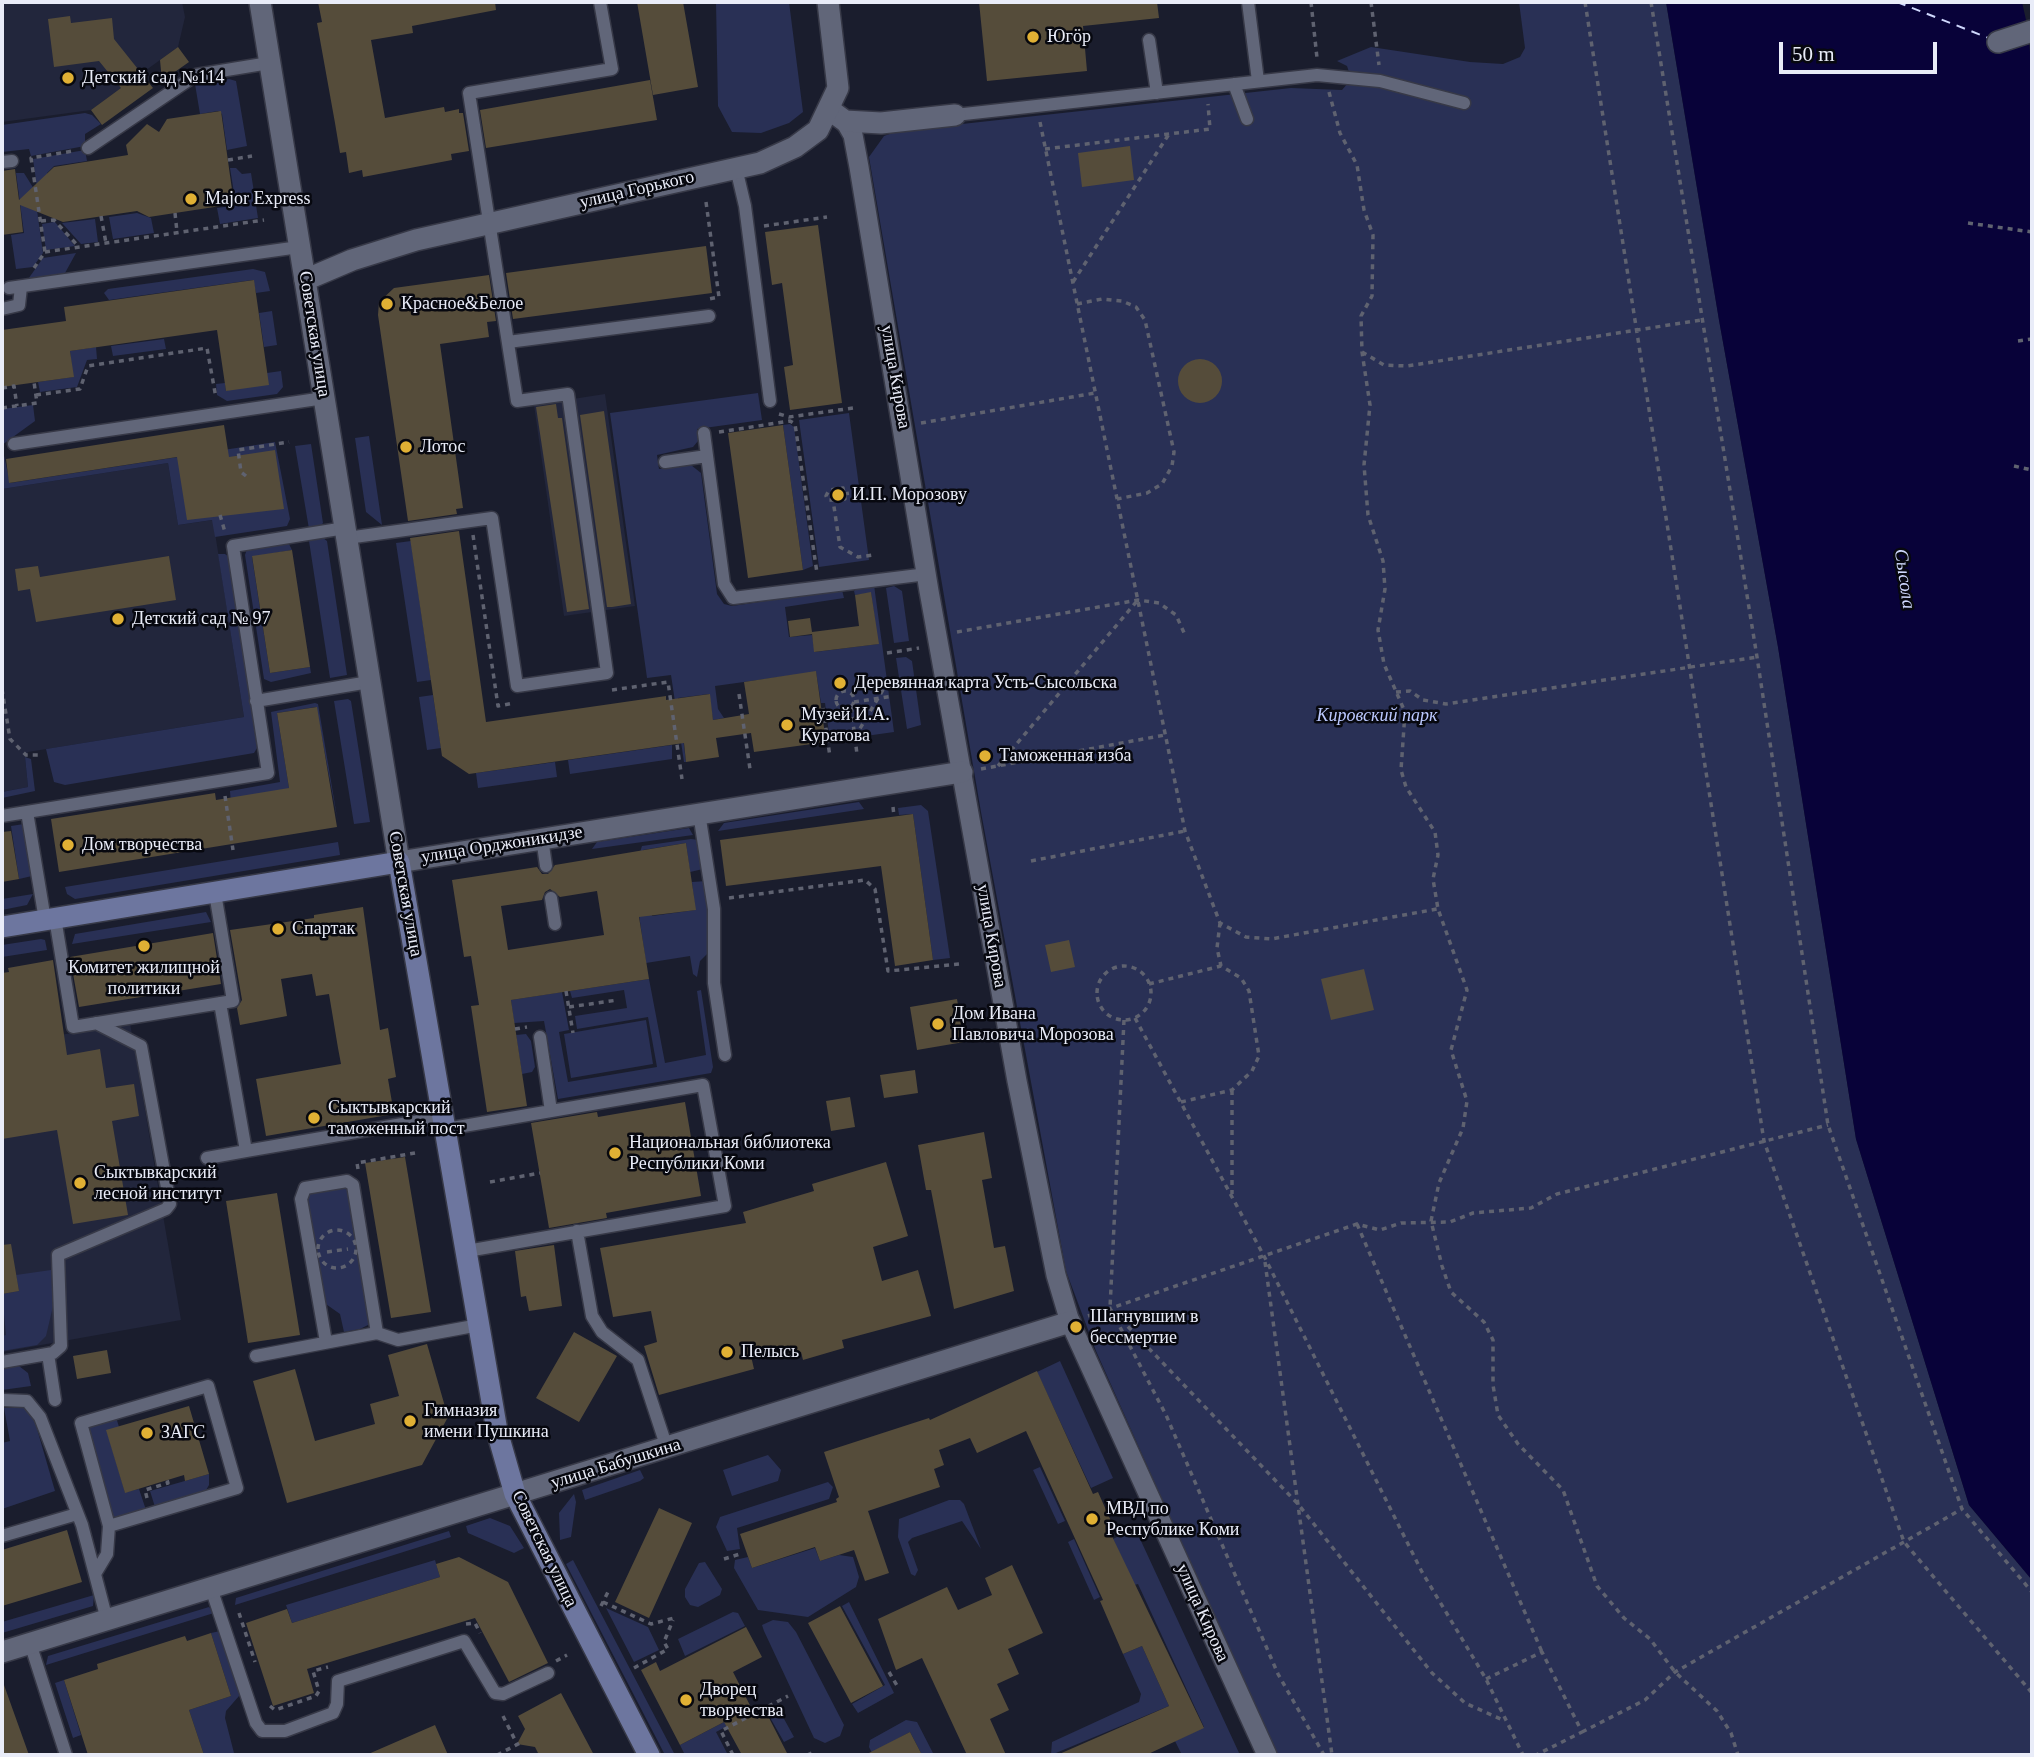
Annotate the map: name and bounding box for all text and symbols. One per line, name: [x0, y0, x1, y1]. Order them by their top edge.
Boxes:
place label: Югöр: [1047, 26, 1091, 48]
scale bar: [1782, 28, 1940, 72]
marker: Югöр: [1025, 29, 1041, 45]
text: 50 m: [1792, 42, 1835, 66]
place label: Детский сад №114: [82, 67, 224, 89]
marker: Детский сад №114: [60, 70, 76, 86]
street label: улица Горького: [578, 166, 696, 214]
place label: Major Express: [205, 188, 310, 210]
marker: Major Express: [183, 191, 199, 207]
street label: Советская улица: [293, 270, 335, 398]
place label: Красное&Белое: [401, 293, 523, 315]
marker: Красное&Белое: [379, 296, 395, 312]
street label: улица Кирова: [875, 324, 915, 430]
place label: Лотос: [420, 436, 466, 458]
marker: Лотос: [398, 439, 414, 455]
place label: И.П. Морозову: [852, 484, 967, 506]
marker: И.П. Морозову: [830, 487, 846, 503]
water label: Сысола: [1888, 547, 1920, 611]
place label: Детский сад № 97: [132, 608, 271, 630]
marker: Детский сад № 97: [110, 611, 126, 627]
place label: Деревянная карта Усть-Сысольска: [854, 672, 1117, 694]
marker: Деревянная карта Усть-Сысольска: [832, 675, 848, 691]
place label: Музей И.А. Куратова: [801, 704, 890, 746]
park label: Кировский парк: [1317, 705, 1437, 727]
marker: Музей И.А. Куратова: [779, 717, 795, 733]
place label: Таможенная изба: [999, 745, 1132, 767]
marker: Таможенная изба: [977, 748, 993, 764]
street label: улица Орджоникидзе: [420, 822, 584, 868]
street label: Советская улица: [383, 830, 427, 958]
place label: Дом творчества: [82, 834, 202, 856]
marker: Дом творчества: [60, 837, 76, 853]
street label: улица Кирова: [971, 883, 1011, 989]
place label: Спартак: [292, 918, 355, 940]
marker: Спартак: [270, 921, 286, 937]
marker: Комитет жилищной политики: [136, 938, 152, 954]
place label: Комитет жилищной политики: [68, 957, 220, 1000]
place label: Дом Ивана Павловича Морозова: [952, 1003, 1114, 1046]
marker: Дом Ивана Павловича Морозова: [930, 1016, 946, 1032]
place label: Сыктывкарский таможенный пост: [328, 1097, 465, 1140]
marker: Сыктывкарский таможенный пост: [306, 1110, 322, 1126]
place label: Национальная библиотека Республики Коми: [629, 1132, 831, 1174]
marker: Национальная библиотека Республики Коми: [607, 1145, 623, 1161]
place label: Сыктывкарский лесной институт: [94, 1162, 221, 1204]
marker: Сыктывкарский лесной институт: [72, 1175, 88, 1191]
place label: Шагнувшим в бессмертие: [1090, 1306, 1199, 1348]
marker: Шагнувшим в бессмертие: [1068, 1319, 1084, 1335]
place label: Пелысь: [741, 1341, 799, 1363]
marker: Пелысь: [719, 1344, 735, 1360]
place label: Гимназия имени Пушкина: [424, 1400, 549, 1442]
marker: Гимназия имени Пушкина: [402, 1413, 418, 1429]
place label: ЗАГС: [161, 1422, 205, 1444]
marker: ЗАГС: [139, 1425, 155, 1441]
street label: улица Бабушкина: [548, 1434, 684, 1494]
street label: Советская улица: [506, 1487, 582, 1611]
place label: МВД по Республике Коми: [1106, 1498, 1239, 1540]
marker: МВД по Республике Коми: [1084, 1511, 1100, 1527]
street label: улица Кирова: [1171, 1561, 1233, 1665]
place label: Дворец творчества: [700, 1679, 783, 1722]
marker: Дворец творчества: [678, 1692, 694, 1708]

